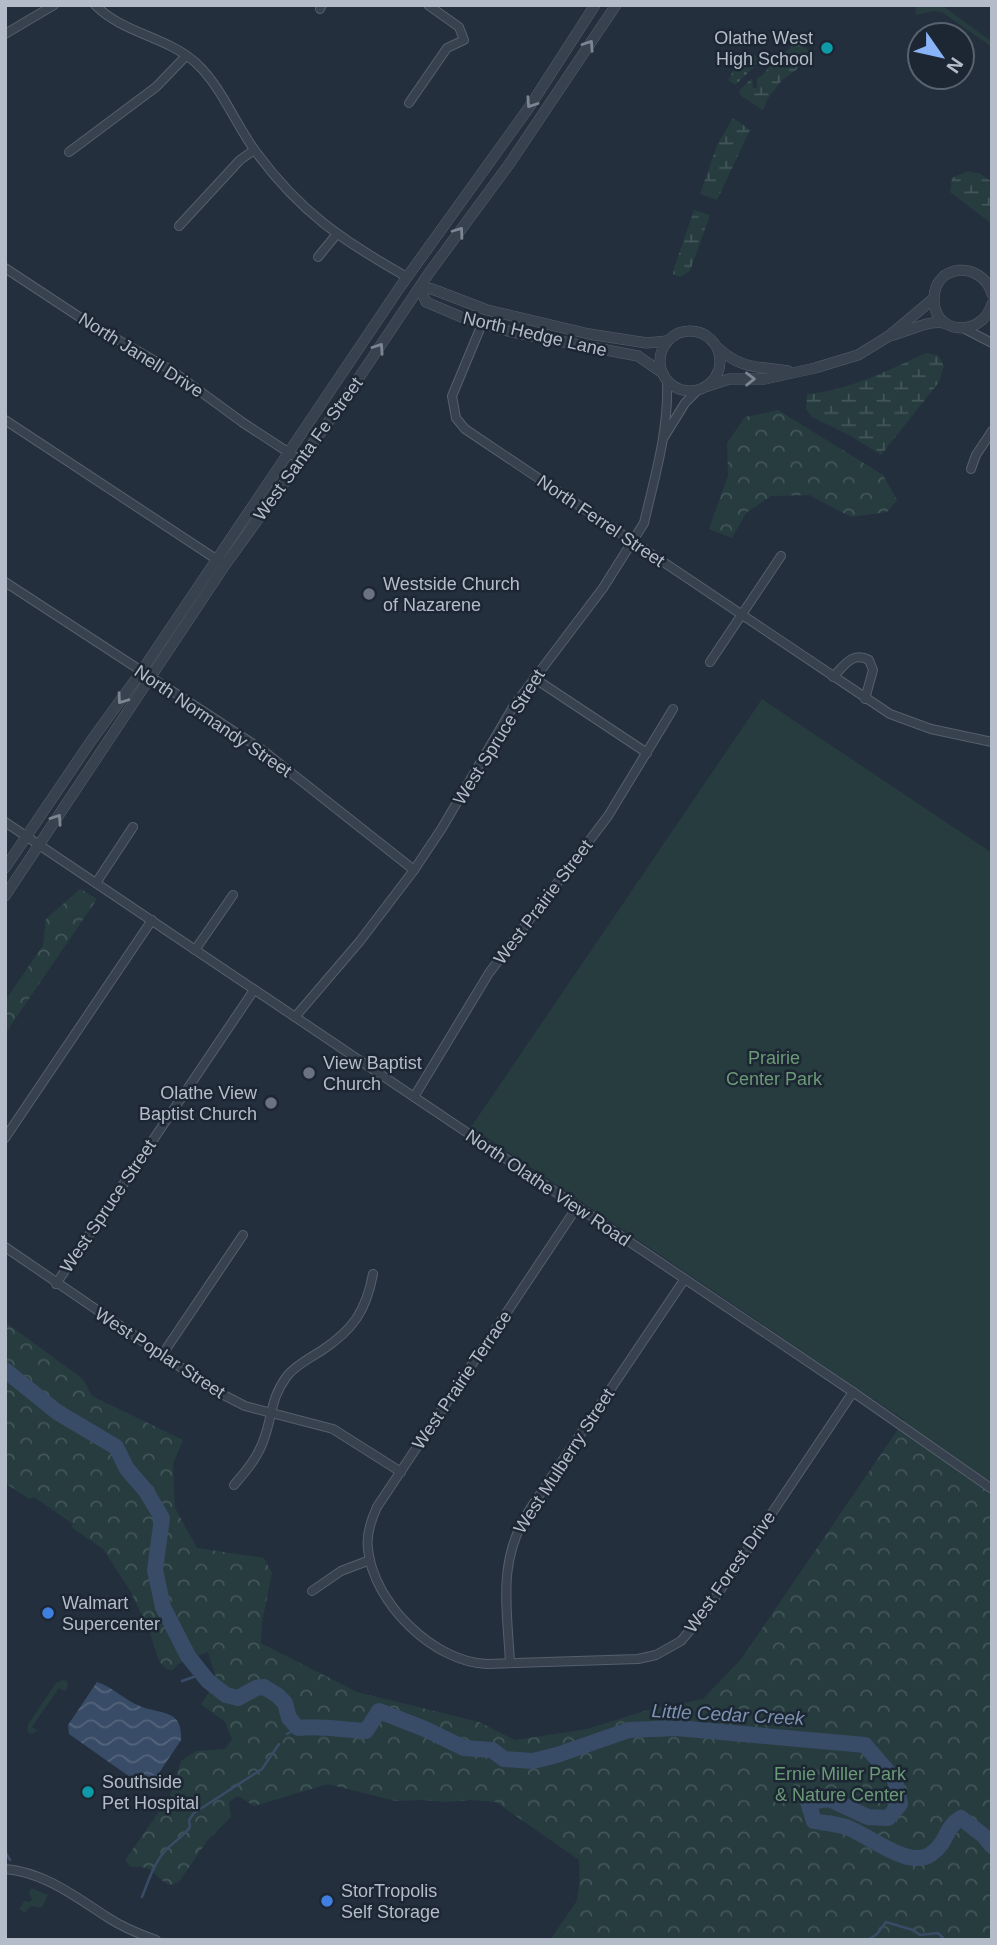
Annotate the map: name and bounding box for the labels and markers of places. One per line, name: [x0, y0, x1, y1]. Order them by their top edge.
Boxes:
place label: Olathe West High School: [714, 28, 813, 69]
marker: Olathe West High School: [819, 40, 835, 56]
place label: Westside Church of Nazarene: [383, 574, 520, 615]
marker: Westside Church of Nazarene: [361, 586, 377, 602]
place label: View Baptist Church: [323, 1053, 422, 1094]
marker: View Baptist Church: [301, 1065, 317, 1081]
place label: Olathe View Baptist Church: [139, 1083, 258, 1124]
marker: Olathe View Baptist Church: [263, 1095, 279, 1111]
place label: Walmart Supercenter: [62, 1593, 160, 1634]
marker: Walmart Supercenter: [40, 1605, 56, 1621]
place label: Southside Pet Hospital: [102, 1772, 199, 1813]
marker: Southside Pet Hospital: [80, 1784, 96, 1800]
place label: StorTropolis Self Storage: [341, 1881, 440, 1922]
marker: StorTropolis Self Storage: [319, 1893, 335, 1909]

